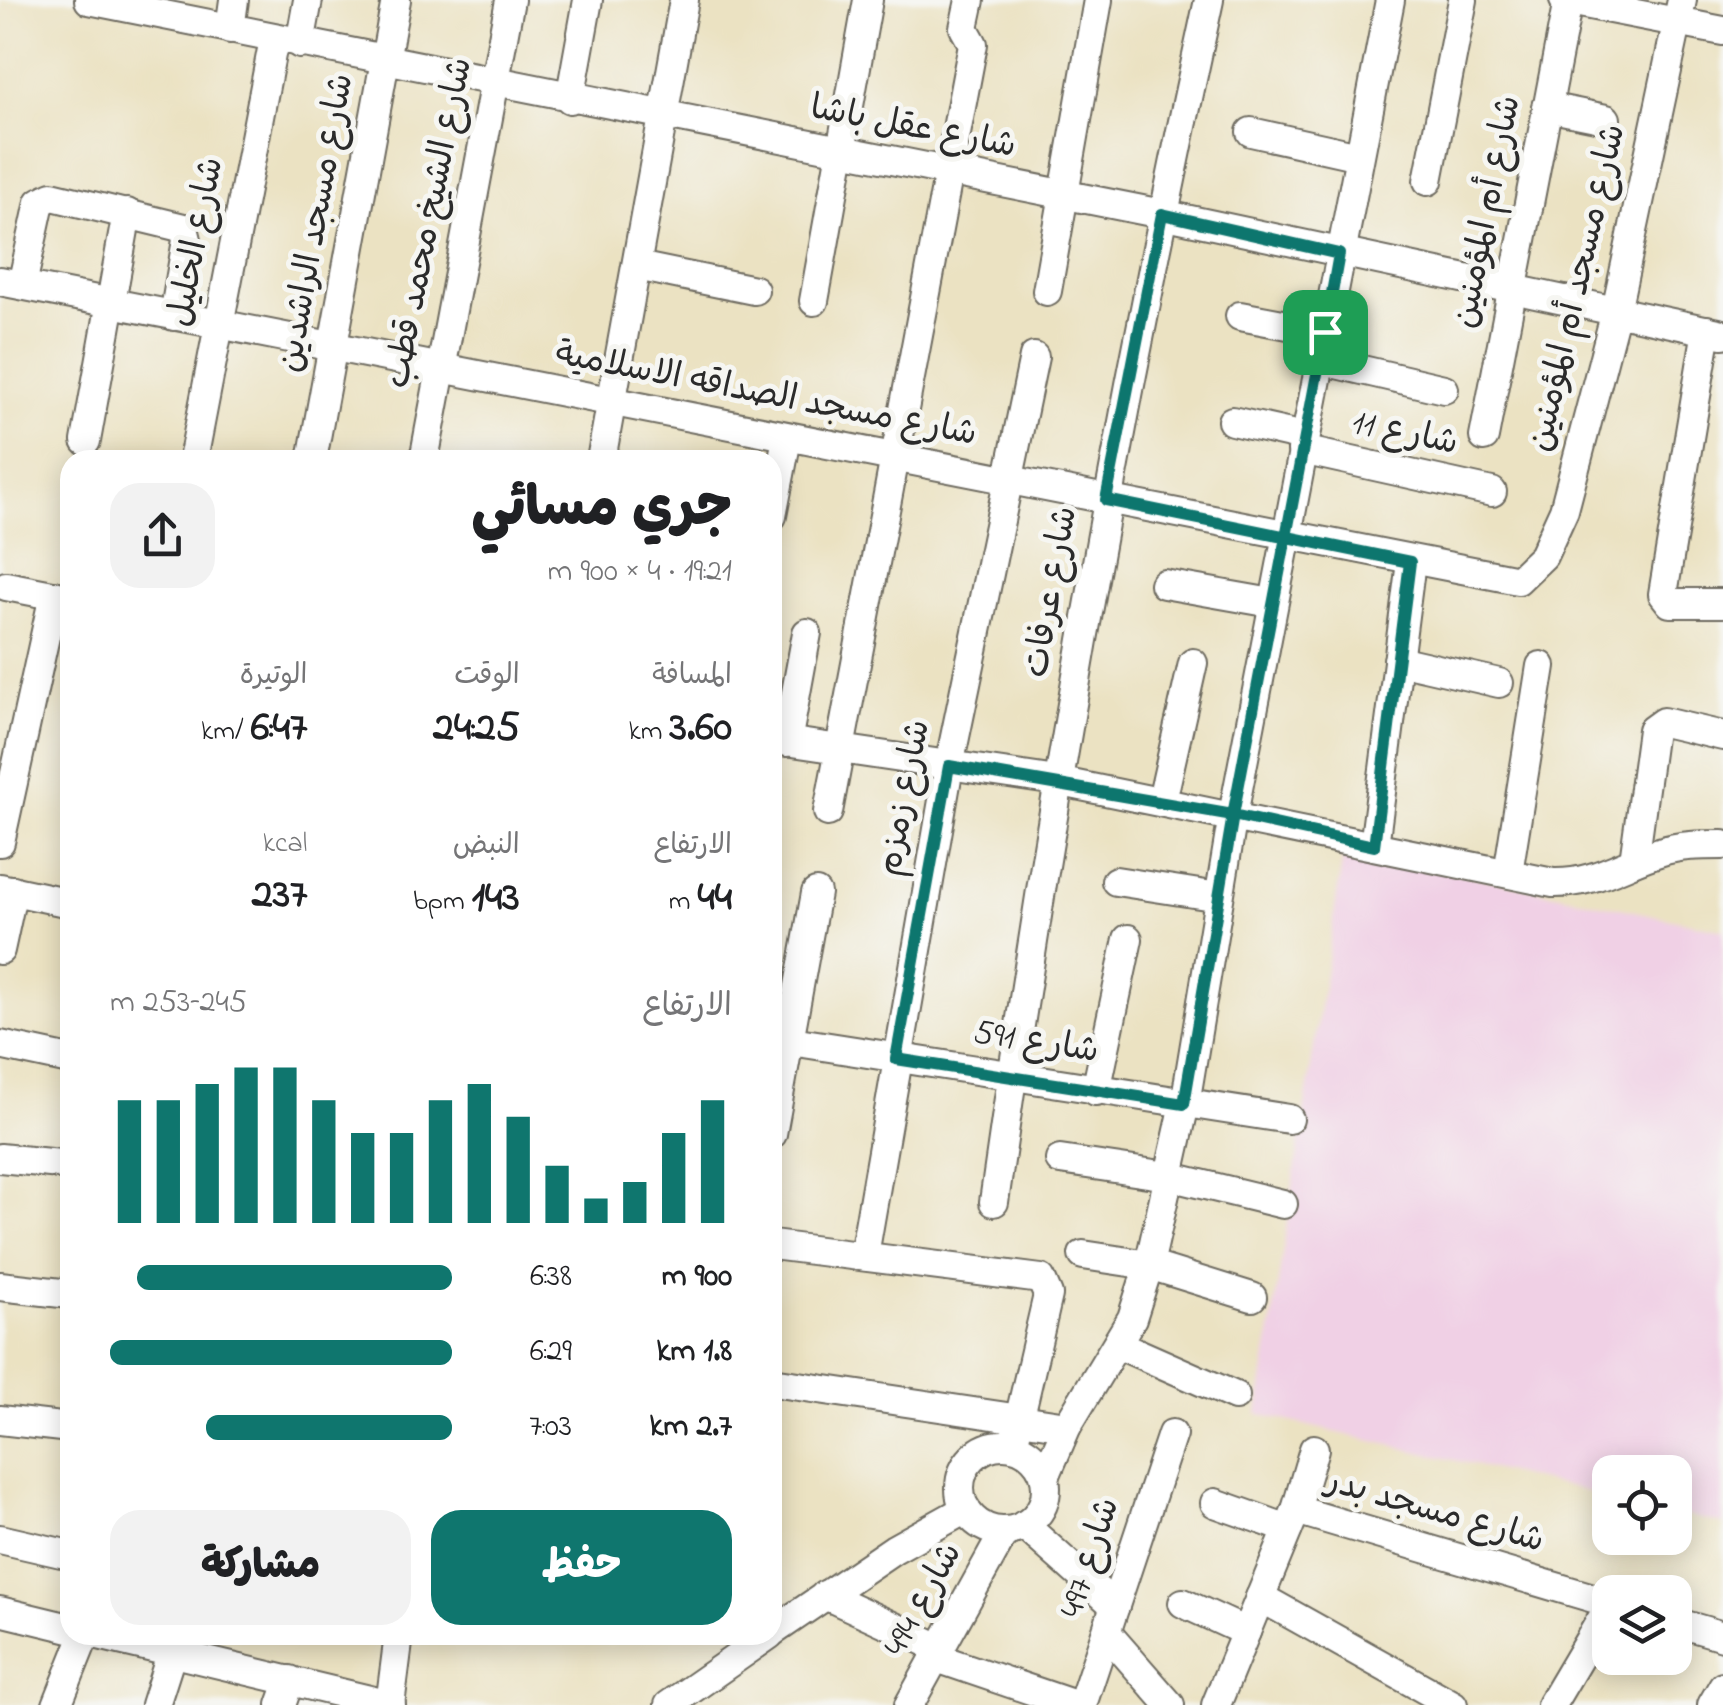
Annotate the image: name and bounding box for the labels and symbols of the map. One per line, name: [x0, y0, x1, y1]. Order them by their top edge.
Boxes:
street label: شارع الشيخ محمد قطب: [373, 53, 487, 393]
street label: شارع مسجد الراشدين: [266, 70, 368, 376]
street label: شارع عقل باشا: [806, 83, 1020, 173]
street label: شارع أم المؤمنين: [1440, 91, 1536, 333]
street label: شارع مسجد أم المؤمنين: [1516, 119, 1640, 457]
street label: شارع الخليل: [156, 153, 238, 331]
pin: [1283, 290, 1368, 375]
street label: شارع مسجد الصداقه الاسلامية: [551, 329, 981, 461]
street label: شارع 11: [1347, 398, 1463, 470]
street label: شارع عرفات: [1012, 502, 1092, 682]
street label: شارع زمزم: [865, 716, 945, 880]
street label: شارع 591: [970, 1008, 1102, 1078]
street label: شارع مسجد بدر: [1317, 1456, 1550, 1567]
street label: شارع 497: [1048, 1491, 1134, 1625]
street label: شارع 494: [872, 1533, 976, 1667]

